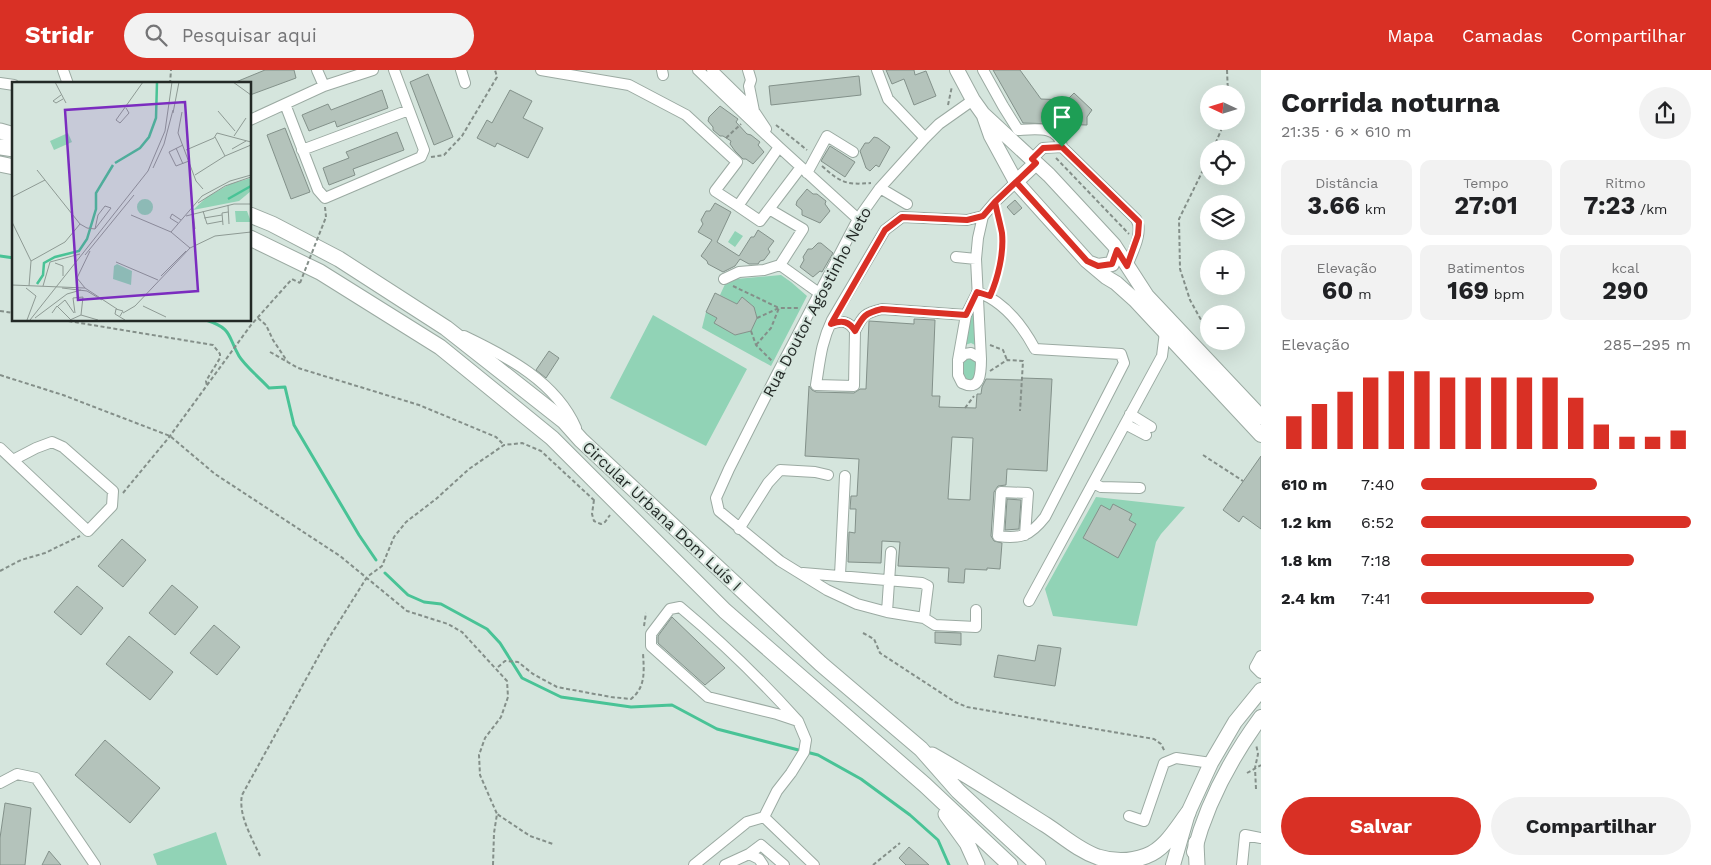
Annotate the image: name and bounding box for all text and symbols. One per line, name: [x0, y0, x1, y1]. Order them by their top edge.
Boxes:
search box: [124, 13, 474, 58]
text: Stridr: [25, 21, 94, 49]
icon: search: [142, 21, 170, 49]
text: Pesquisar aqui: [182, 24, 317, 47]
text: Mapa: [1387, 25, 1434, 46]
text: Camadas: [1462, 25, 1543, 46]
text: Compartilhar: [1571, 25, 1686, 46]
inset map: [12, 82, 251, 321]
north arrow: [1200, 85, 1245, 130]
map controls: [1200, 85, 1245, 350]
text: Corrida noturna: [1281, 86, 1500, 119]
button: share: [1639, 87, 1691, 139]
pin: [1041, 96, 1083, 147]
icon: arrive: [1048, 103, 1076, 131]
text: 21:35 · 6 × 610 m: [1281, 122, 1411, 141]
button: locate: [1200, 140, 1245, 185]
text: Distância: [1315, 175, 1378, 191]
text: Tempo: [1463, 175, 1509, 191]
text: Ritmo: [1605, 175, 1646, 191]
text: 3.66: [1307, 191, 1360, 220]
text: 27:01: [1454, 191, 1518, 220]
text: 7:23: [1583, 191, 1635, 220]
button: layers: [1200, 195, 1245, 240]
text: km: [1360, 201, 1386, 217]
text: /km: [1635, 201, 1667, 217]
street label: Rua Doutor Agostinho Neto: [759, 204, 875, 400]
button: +: [1200, 250, 1245, 295]
text: Elevação: [1317, 260, 1377, 276]
text: Batimentos: [1447, 260, 1525, 276]
text: kcal: [1611, 260, 1639, 276]
text: 60: [1322, 276, 1353, 305]
text: 169: [1447, 276, 1489, 305]
text: 290: [1602, 276, 1649, 305]
text: m: [1353, 286, 1371, 302]
text: bpm: [1489, 286, 1525, 302]
button: −: [1200, 305, 1245, 350]
text: Elevação: [1281, 335, 1350, 354]
text: 285–295 m: [1603, 335, 1691, 354]
street label: Circular Urbana Dom Luís I: [578, 437, 746, 595]
text: 610 m: [1281, 475, 1327, 494]
text: 7:40: [1361, 475, 1394, 494]
text: 1.2 km: [1281, 513, 1332, 532]
text: 6:52: [1361, 513, 1394, 532]
text: 1.8 km: [1281, 551, 1332, 570]
text: 7:18: [1361, 551, 1391, 570]
text: 2.4 km: [1281, 589, 1335, 608]
text: 7:41: [1361, 589, 1390, 608]
button: Salvar: [1281, 797, 1481, 855]
button: Compartilhar: [1491, 797, 1691, 855]

